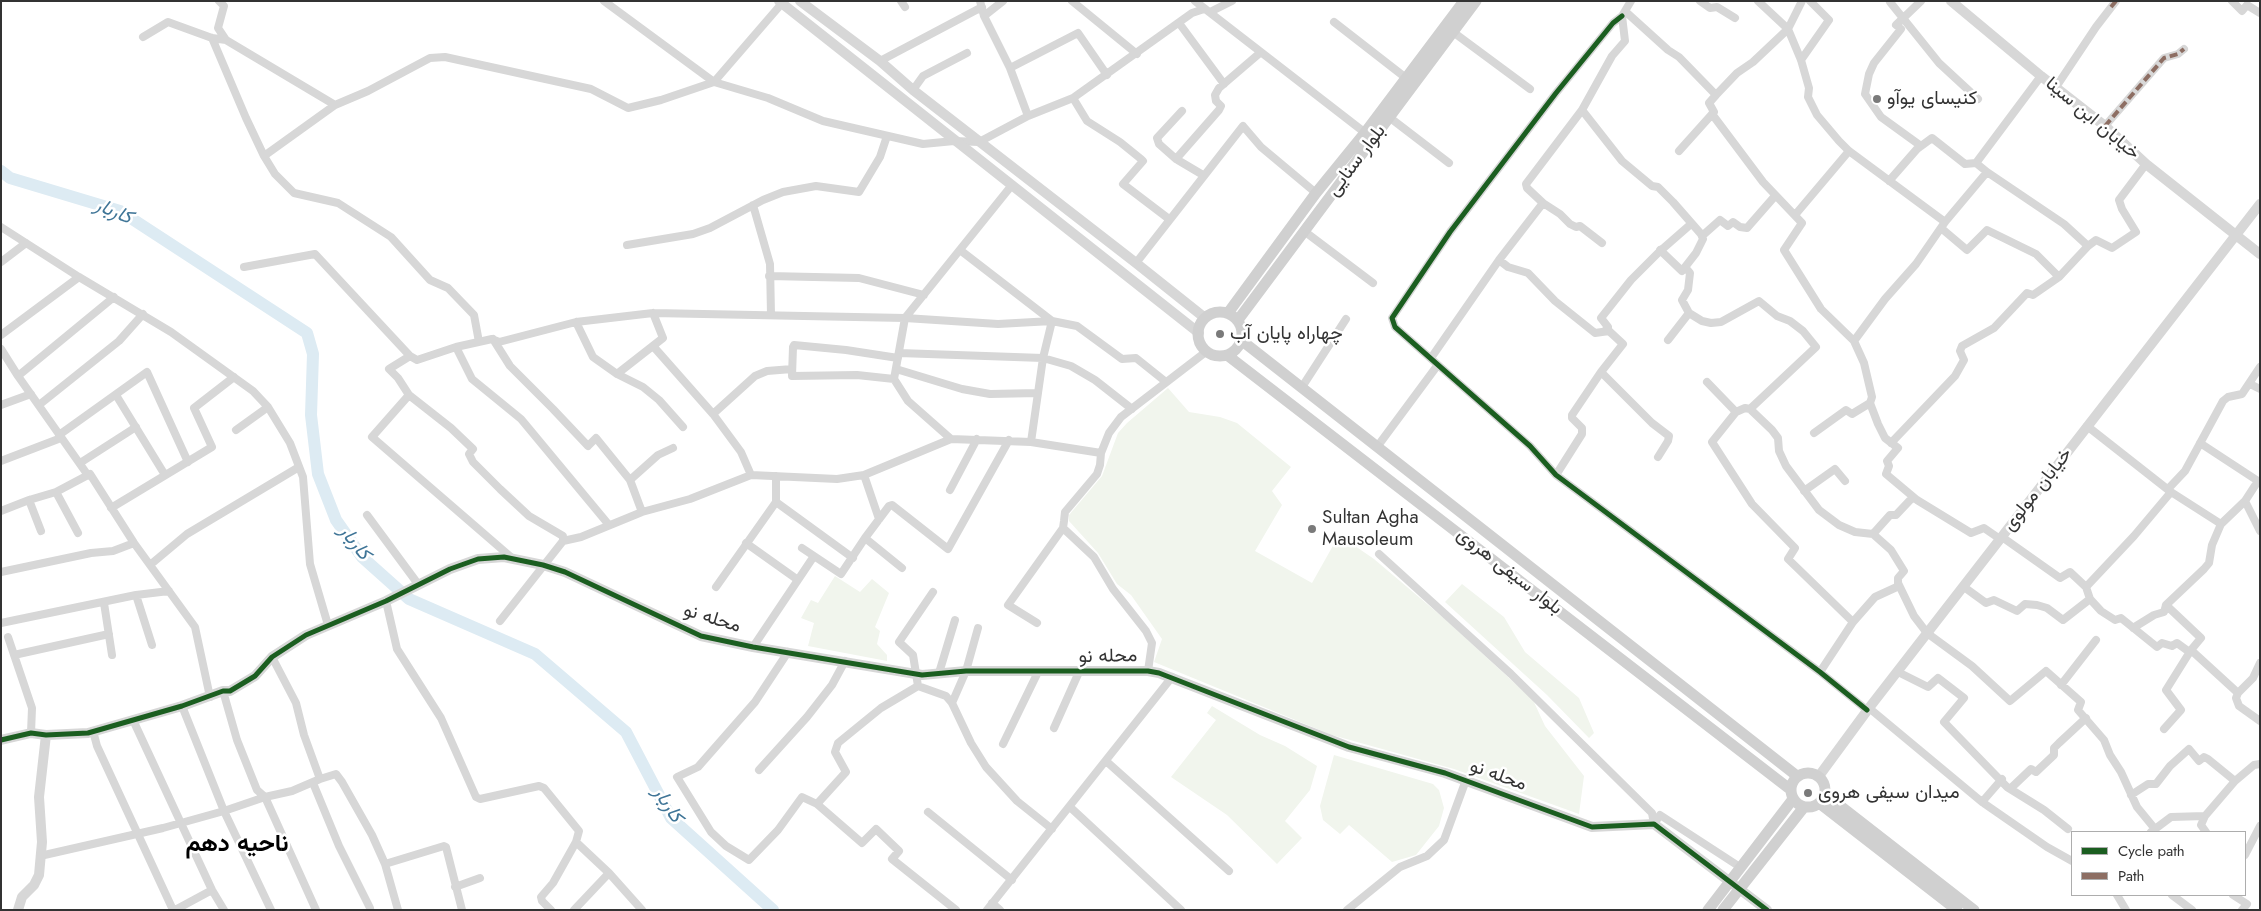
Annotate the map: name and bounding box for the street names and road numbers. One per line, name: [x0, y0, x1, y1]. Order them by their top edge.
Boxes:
street label: خیابان ابن سینا: [2040, 73, 2144, 165]
street label: بلوار سنایی: [1323, 121, 1391, 201]
street label: خیابان مولوی: [1998, 444, 2078, 536]
street label: بلوار سیفی هروی: [1451, 524, 1567, 620]
street label: محله نو: [681, 600, 743, 638]
street label: محله نو: [1079, 645, 1137, 669]
street label: محله نو: [1467, 755, 1529, 797]

